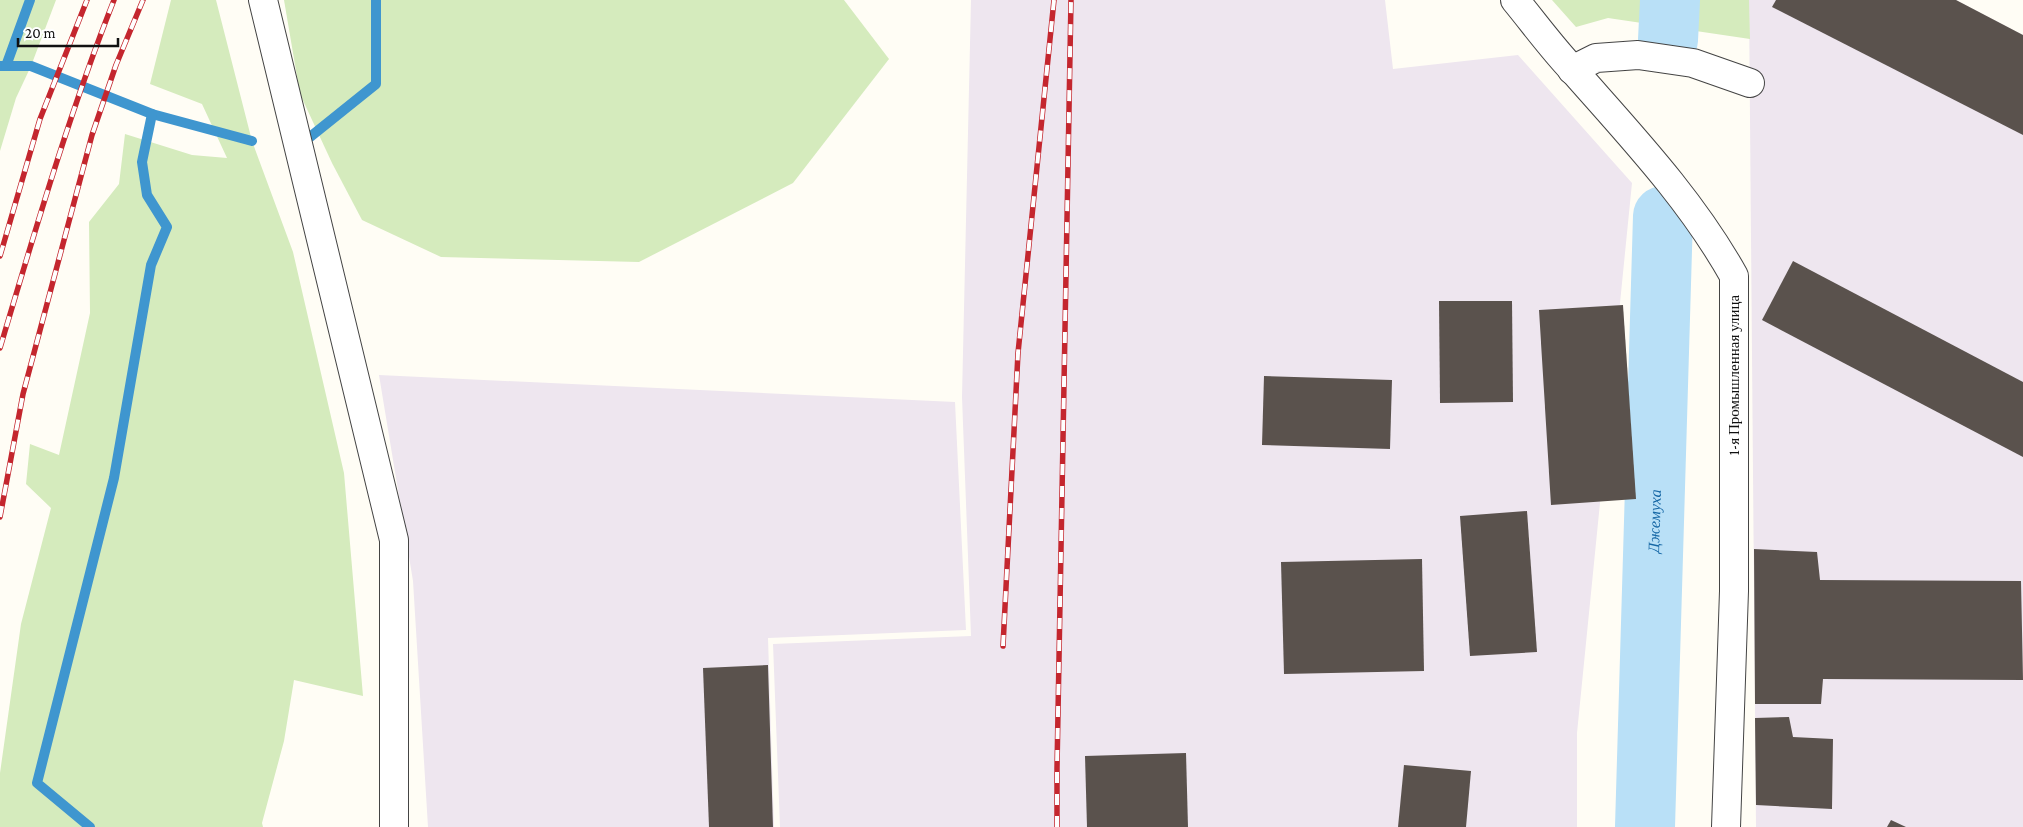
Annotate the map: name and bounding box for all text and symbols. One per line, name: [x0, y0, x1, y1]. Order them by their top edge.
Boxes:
scale bar: [18, 15, 118, 47]
text: 20 m: [25, 25, 56, 41]
street label: 1-я Промышленная улица: [1726, 294, 1742, 455]
water label: Джемуха: [1645, 489, 1664, 555]

